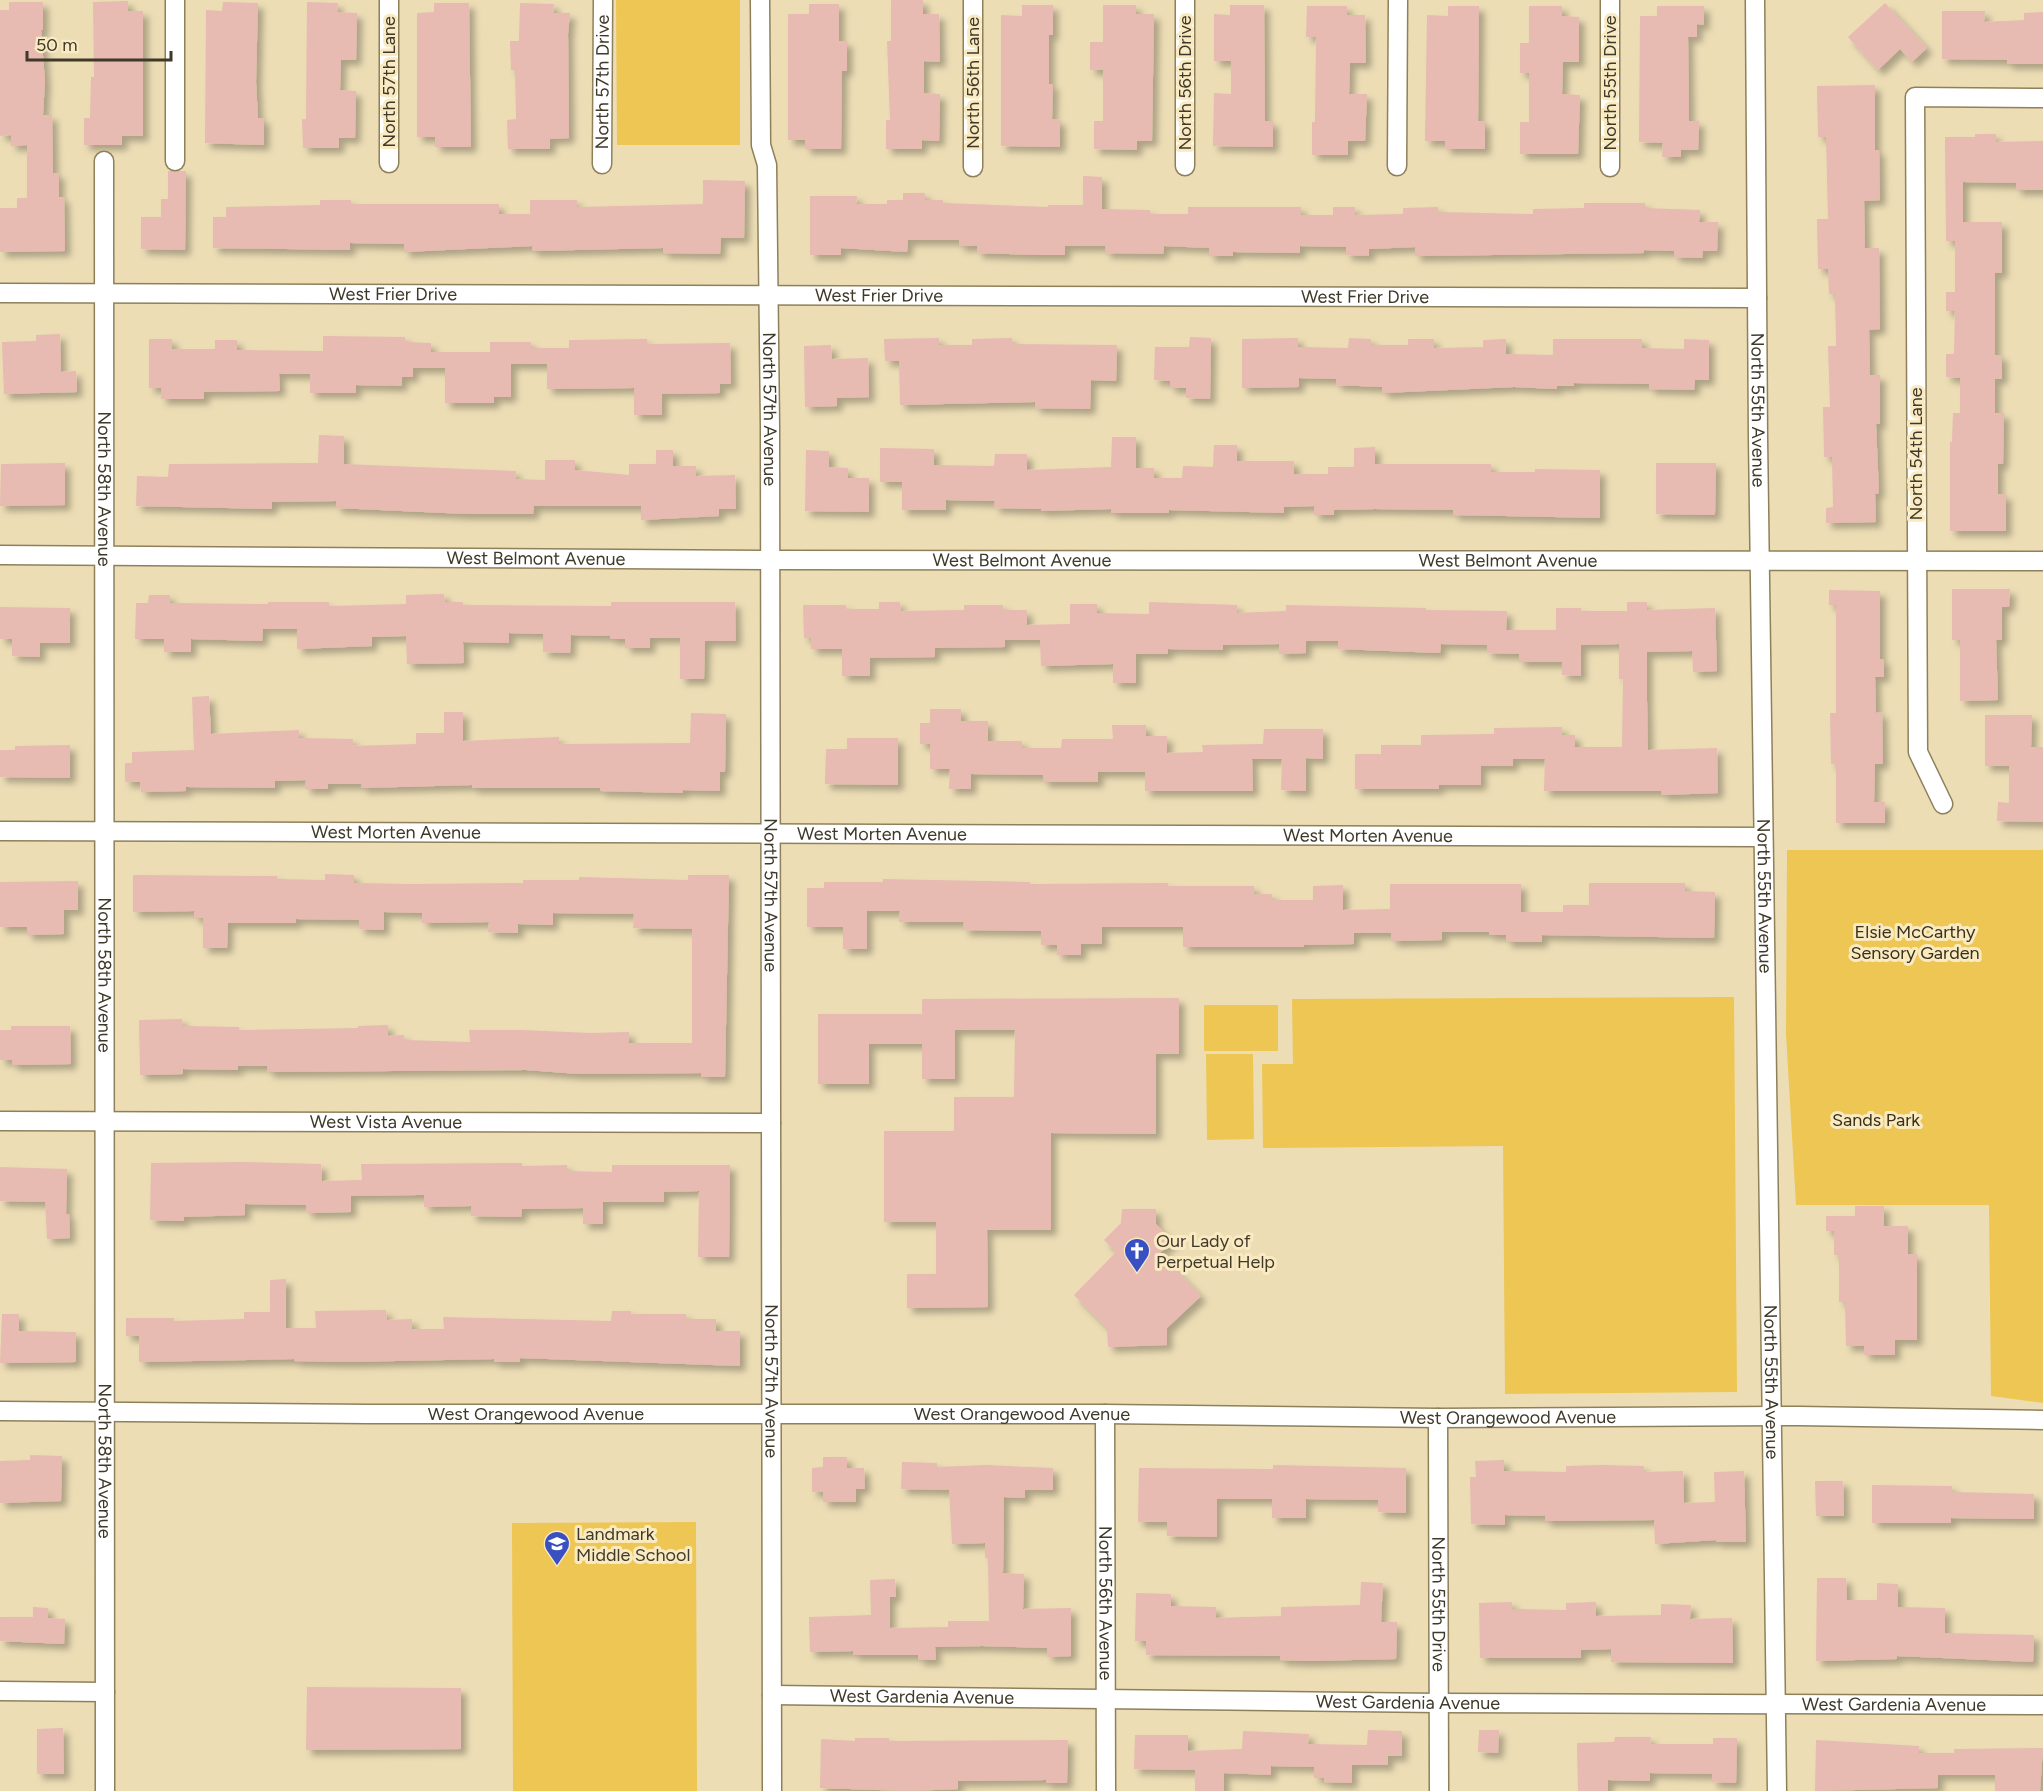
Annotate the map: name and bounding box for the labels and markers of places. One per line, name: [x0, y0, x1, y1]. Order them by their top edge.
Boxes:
place label: Our Lady of Perpetual Help: [1156, 1230, 1275, 1273]
church icon: Our Lady of Perpetual Help: [1122, 1236, 1152, 1274]
place label: Landmark Middle School: [576, 1523, 690, 1566]
school or university icon: Landmark Middle School: [542, 1529, 572, 1567]

